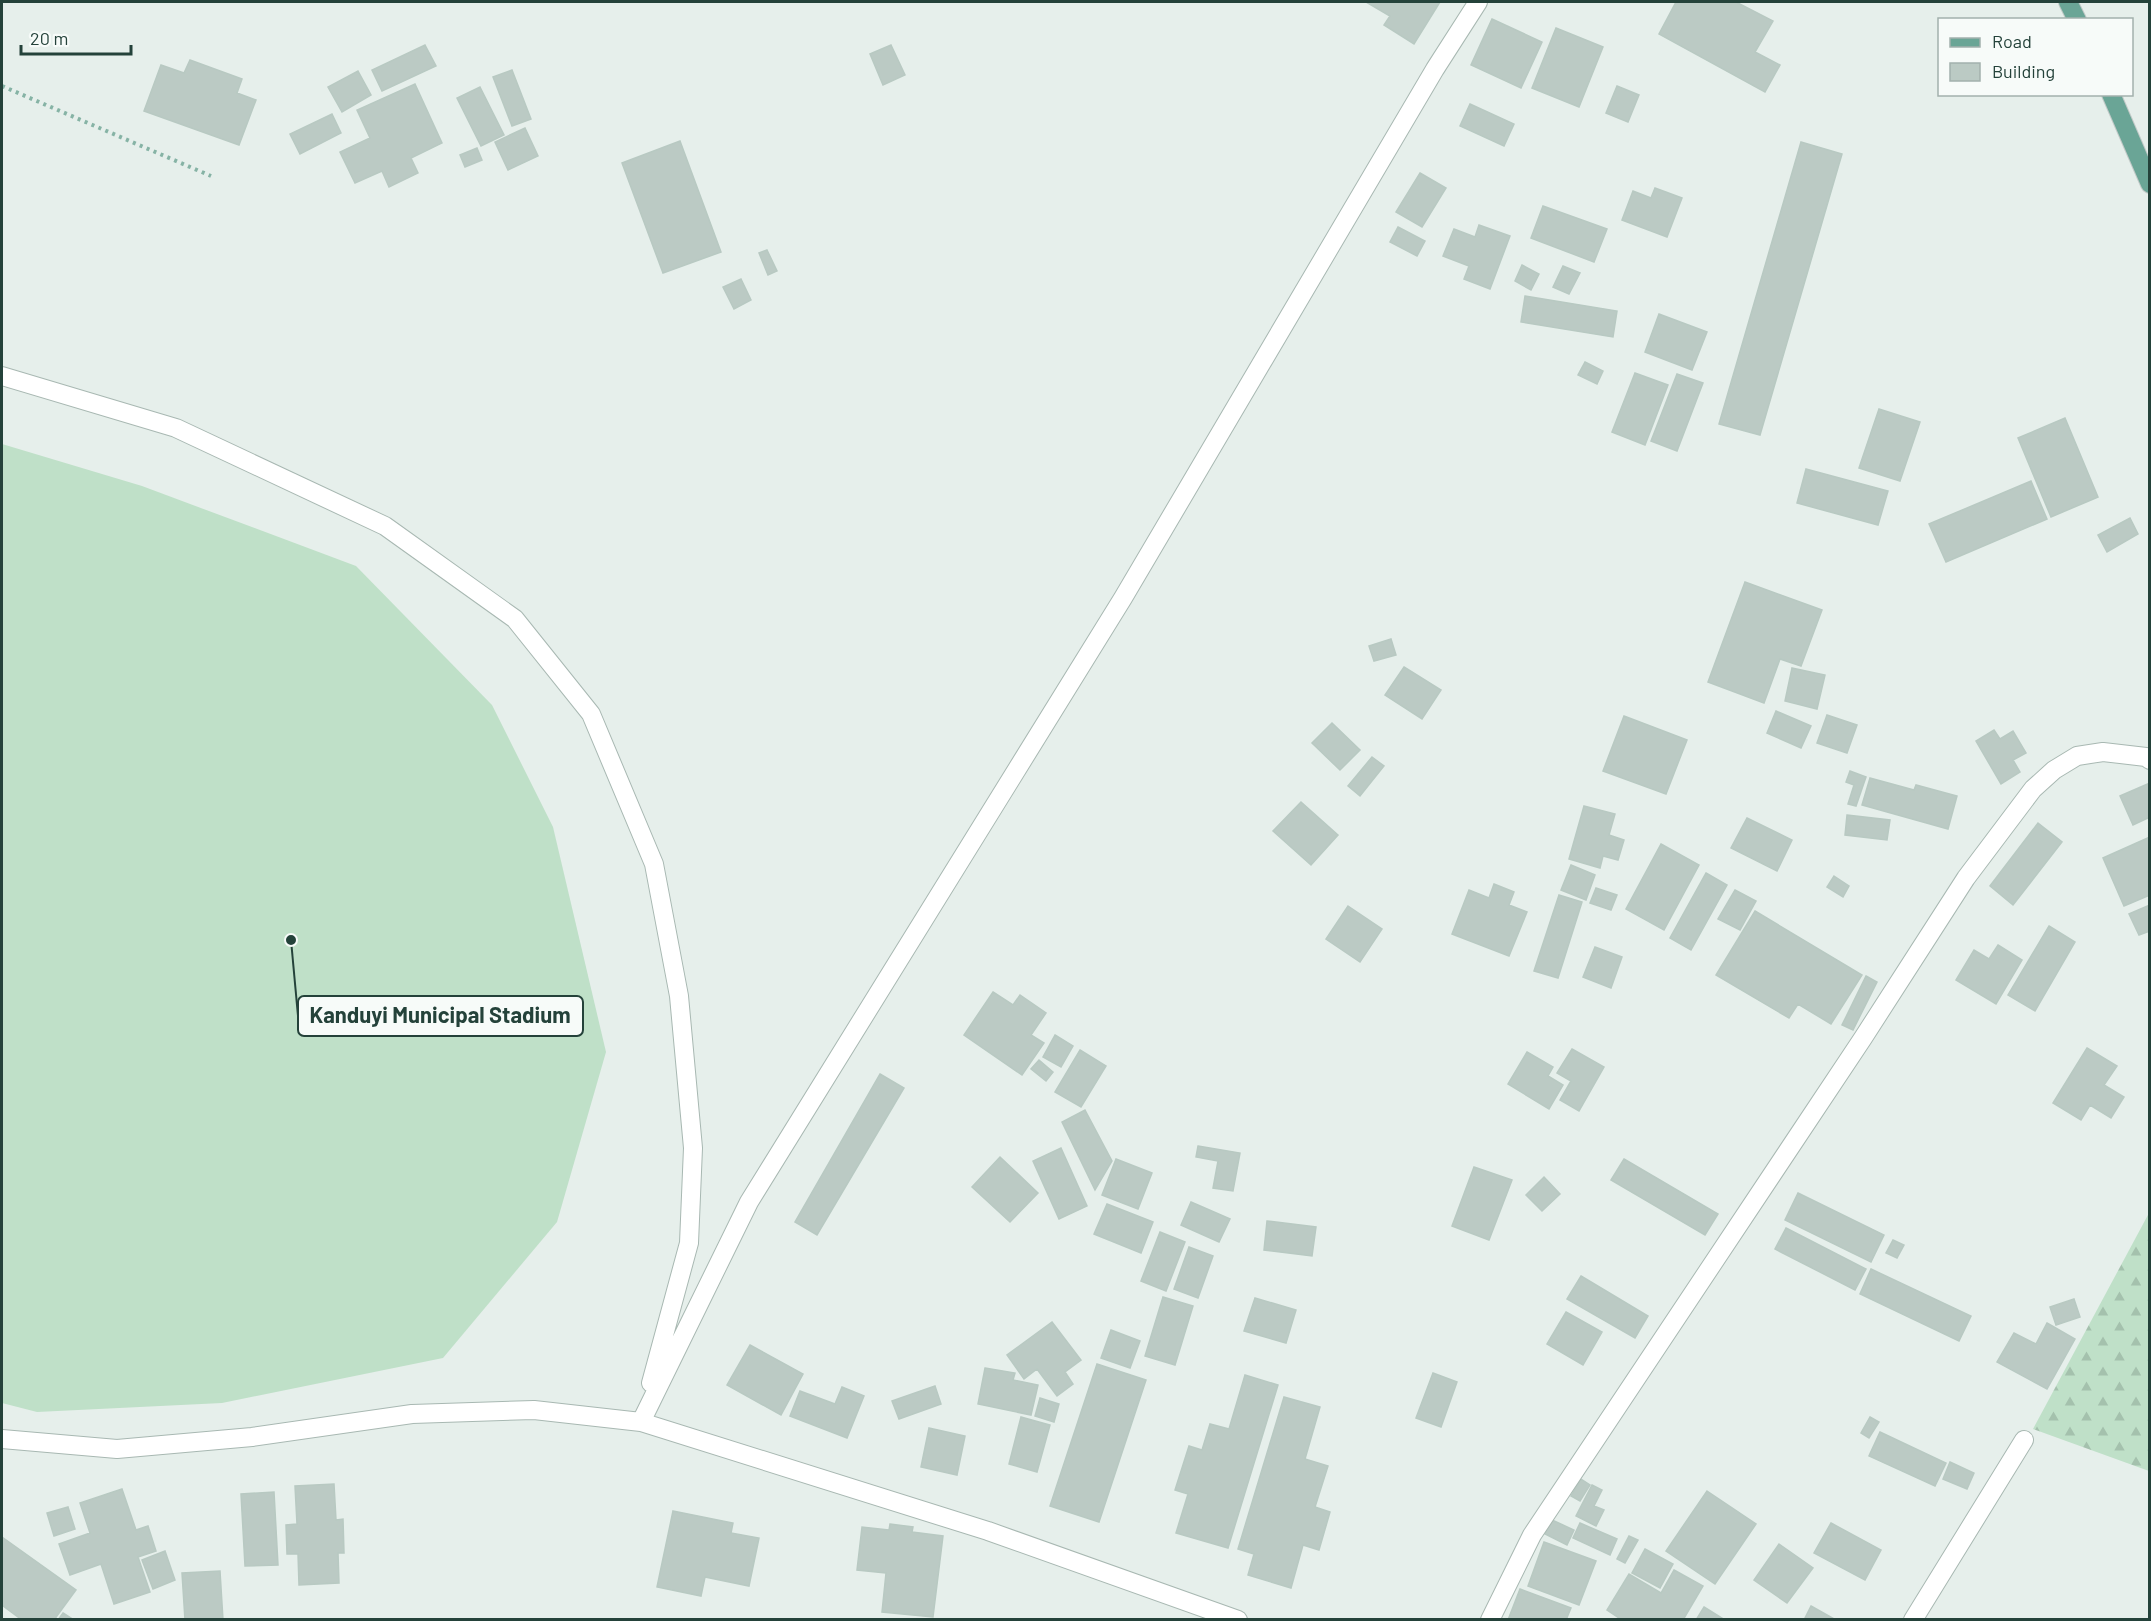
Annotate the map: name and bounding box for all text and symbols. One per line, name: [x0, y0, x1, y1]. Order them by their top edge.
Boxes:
scale bar: [21, 18, 130, 56]
legend: [1938, 18, 2133, 96]
text: 20 m: [30, 27, 68, 49]
text: Road: [1992, 30, 2032, 52]
text: Building: [1992, 60, 2055, 82]
callout: Kanduyi Municipal Stadium: [298, 996, 583, 1036]
text: Kanduyi Municipal Stadium: [309, 1001, 571, 1027]

